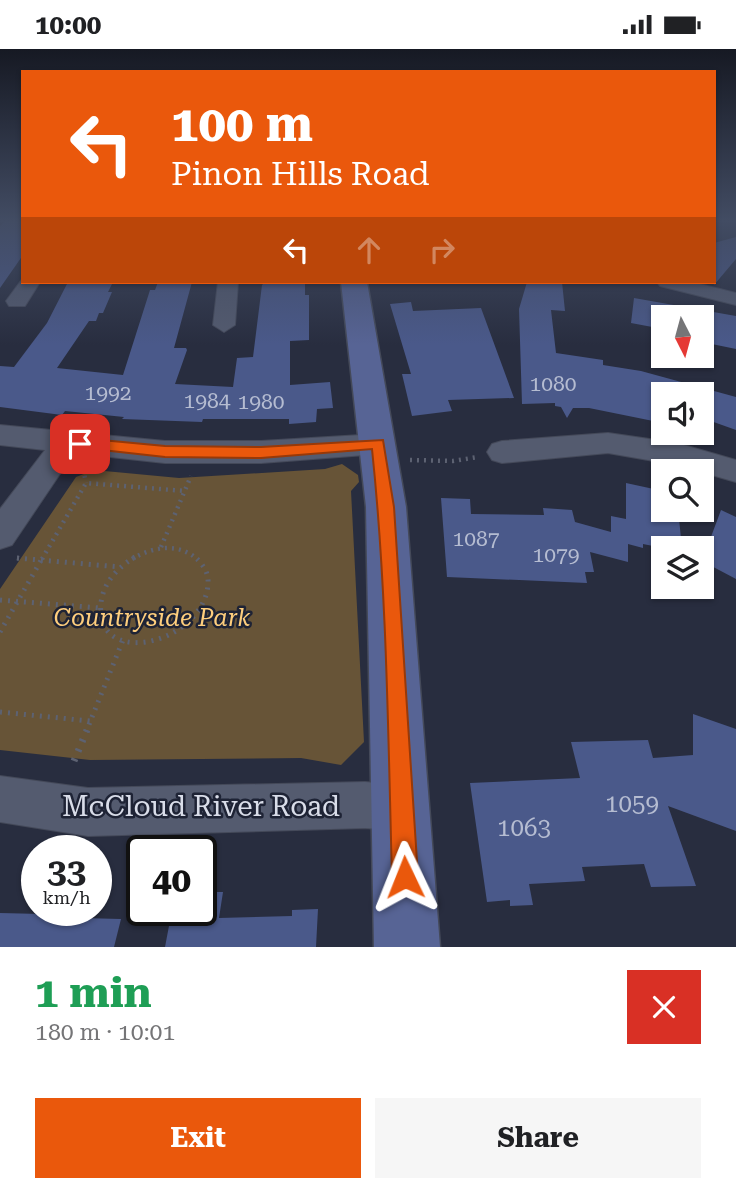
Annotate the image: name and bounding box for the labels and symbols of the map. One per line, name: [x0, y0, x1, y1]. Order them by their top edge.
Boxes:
north arrow: [651, 305, 714, 367]
house number: 1080: [529, 372, 577, 396]
house number: 1992: [84, 381, 132, 405]
house number: 1984: [183, 389, 231, 413]
house number: 1980: [237, 390, 285, 414]
pin: [50, 414, 110, 474]
house number: 1087: [452, 527, 500, 551]
house number: 1079: [532, 543, 580, 567]
park label: Countryside Park: [54, 604, 250, 632]
street label: McCloud River Road: [62, 790, 340, 823]
house number: 1059: [605, 790, 659, 818]
house number: 1063: [497, 814, 551, 842]
speed limit sign: 40: [126, 835, 217, 926]
position arrow: [368, 840, 442, 914]

